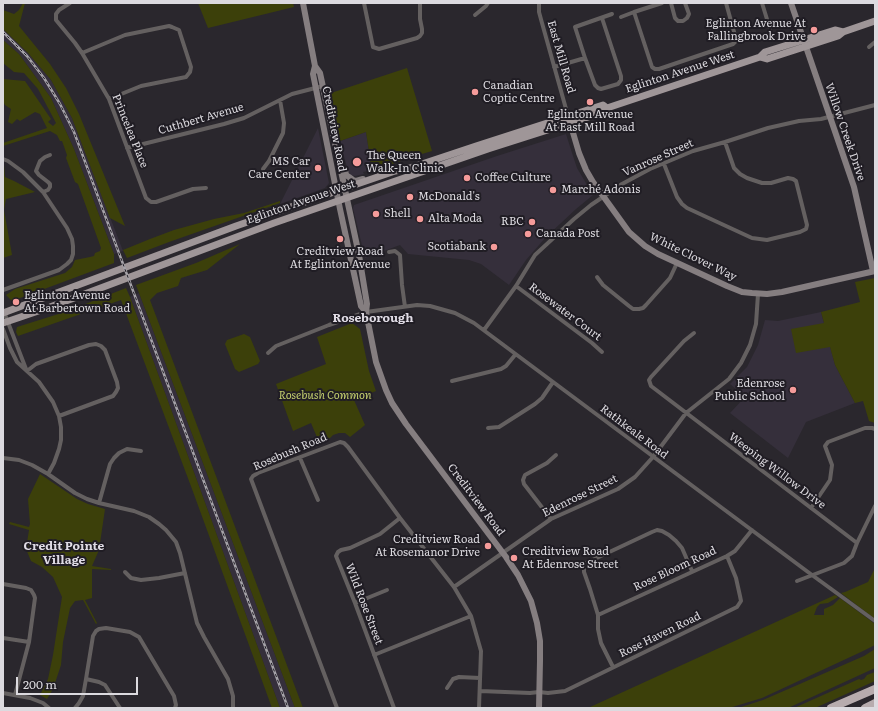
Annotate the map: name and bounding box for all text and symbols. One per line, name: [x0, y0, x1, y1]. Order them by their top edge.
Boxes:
place label: Eglinton Avenue At Fallingbrook Drive: [706, 17, 806, 43]
street label: East Mill Road: [544, 19, 578, 95]
marker: Eglinton Avenue At Fallingbrook Drive: [809, 25, 819, 35]
street label: Eglinton Avenue West: [624, 48, 736, 96]
place label: Canadian Coptic Centre: [483, 79, 555, 105]
street label: Willow Creek Drive: [822, 81, 868, 183]
street label: Creditview Road: [319, 85, 349, 173]
marker: Canadian Coptic Centre: [470, 87, 480, 97]
street label: Princelea Place: [109, 92, 151, 170]
marker: Eglinton Avenue At East Mill Road: [585, 97, 595, 107]
street label: Cuthbert Avenue: [157, 100, 245, 138]
place label: Eglinton Avenue At East Mill Road: [545, 108, 635, 134]
street label: Vanrose Street: [621, 136, 695, 180]
place label: The Queen Walk-In Clinic: [366, 149, 443, 175]
place label: MS Car Care Center: [248, 155, 310, 181]
marker: The Queen Walk-In Clinic: [351, 156, 363, 168]
marker: MS Car Care Center: [313, 163, 323, 173]
place label: Coffee Culture: [475, 171, 551, 185]
marker: Coffee Culture: [462, 173, 472, 183]
street label: Eglinton Avenue West: [245, 177, 357, 227]
place label: Marché Adonis: [561, 183, 640, 197]
marker: Marché Adonis: [548, 185, 558, 195]
place label: McDonald's: [418, 190, 480, 204]
marker: McDonald's: [405, 192, 415, 202]
place label: Shell: [384, 207, 411, 221]
marker: Shell: [371, 209, 381, 219]
place label: Alta Moda: [428, 212, 482, 226]
marker: Alta Moda: [415, 214, 425, 224]
place label: RBC: [501, 215, 524, 229]
marker: RBC: [527, 217, 537, 227]
place label: Canada Post: [536, 227, 600, 241]
marker: Canada Post: [523, 229, 533, 239]
street label: White Clover Way: [647, 230, 739, 284]
marker: Creditview Road At Eglinton Avenue: [335, 234, 345, 244]
place label: Scotiabank: [428, 240, 486, 254]
marker: Scotiabank: [489, 242, 499, 252]
place label: Creditview Road At Eglinton Avenue: [290, 245, 390, 271]
street label: Rosewater Court: [526, 280, 604, 344]
place label: Eglinton Avenue At Barbertown Road: [24, 289, 130, 315]
marker: Eglinton Avenue At Barbertown Road: [11, 297, 21, 307]
district label: Roseborough: [332, 311, 414, 325]
place label: Edenrose Public School: [714, 377, 785, 403]
marker: Edenrose Public School: [788, 385, 798, 395]
park label: Rosebush Common: [278, 389, 372, 403]
street label: Rathkeale Road: [597, 402, 671, 462]
street label: Rosebush Road: [251, 430, 329, 474]
street label: Weeping Willow Drive: [726, 430, 828, 512]
street label: Creditview Road: [445, 461, 507, 539]
street label: Edenrose Street: [540, 472, 620, 520]
place label: Creditview Road At Rosemanor Drive: [375, 533, 480, 559]
district label: Credit Pointe Village: [24, 539, 104, 567]
marker: Creditview Road At Rosemanor Drive: [483, 541, 493, 551]
street label: Rose Bloom Road: [631, 544, 719, 594]
place label: Creditview Road At Edenrose Street: [522, 545, 618, 571]
marker: Creditview Road At Edenrose Street: [509, 553, 519, 563]
street label: Wild Rose Street: [342, 561, 386, 647]
street label: Rose Haven Road: [617, 609, 703, 661]
scale bar: [18, 669, 140, 695]
text: 200 m: [23, 675, 57, 693]

